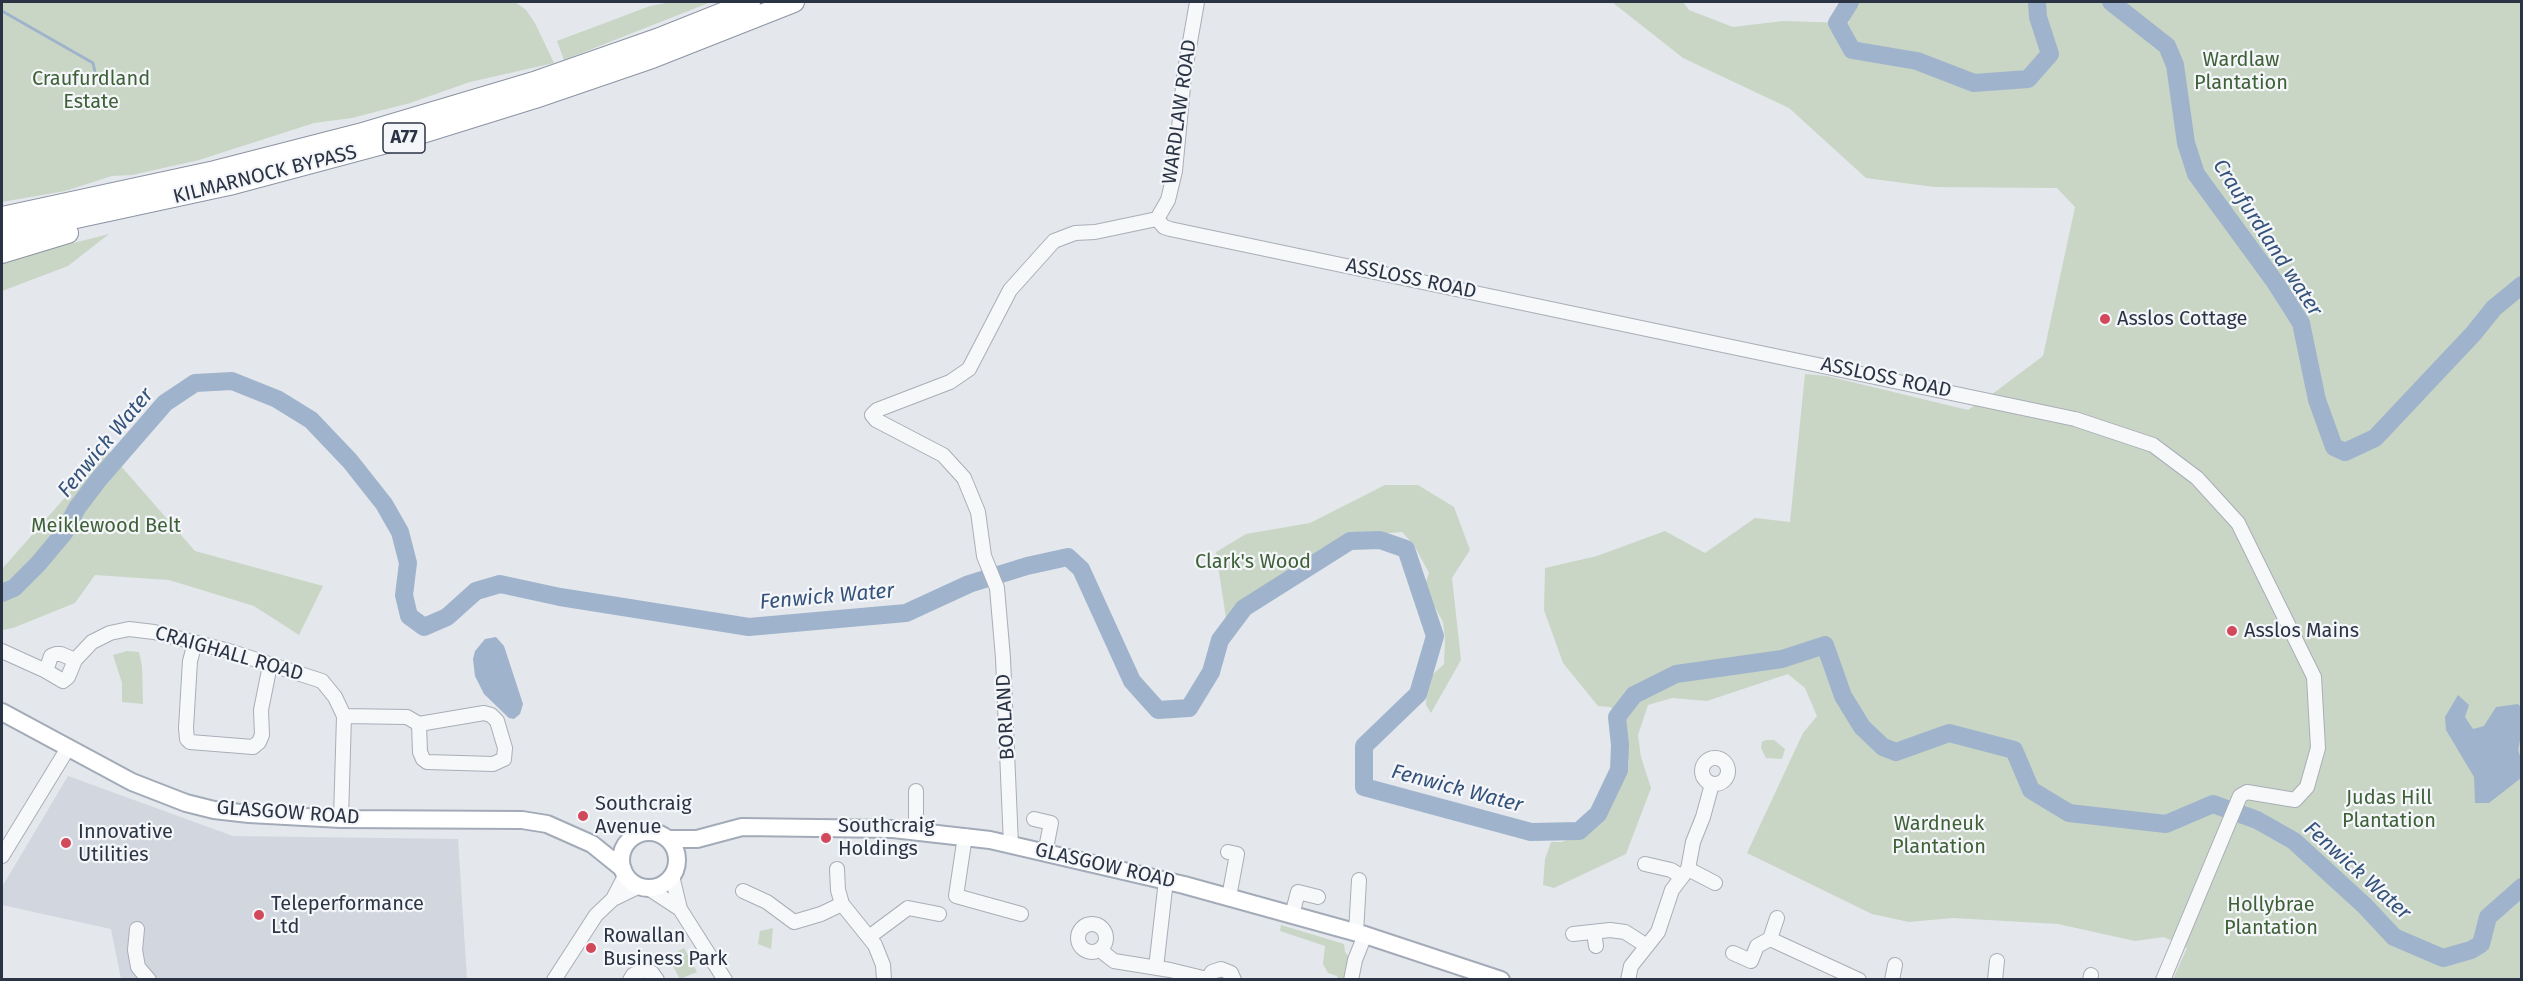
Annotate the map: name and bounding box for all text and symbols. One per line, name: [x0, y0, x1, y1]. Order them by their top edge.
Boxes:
street label: WARDLAW ROAD: [1158, 38, 1202, 186]
park label: Wardlaw Plantation: [2194, 48, 2288, 95]
park label: Craufurdland Estate: [32, 67, 150, 114]
road number: A77: [383, 123, 425, 153]
street label: KILMARNOCK BYPASS: [171, 141, 359, 209]
water label: Craufurdland water: [2207, 155, 2327, 321]
street label: ASSLOSS ROAD: [1344, 253, 1478, 305]
place label: Asslos Cottage: [2117, 307, 2247, 331]
marker: Asslos Cottage: [2098, 312, 2112, 326]
street label: ASSLOSS ROAD: [1819, 352, 1953, 404]
water label: Fenwick Water: [53, 383, 159, 503]
park label: Meiklewood Belt: [31, 514, 181, 538]
park label: Clark's Wood: [1195, 550, 1311, 574]
water label: Fenwick Water: [759, 579, 895, 615]
place label: Asslos Mains: [2244, 619, 2359, 643]
street label: CRAIGHALL ROAD: [152, 621, 306, 687]
marker: Asslos Mains: [2225, 624, 2239, 638]
street label: BORLAND: [992, 673, 1020, 761]
water label: Fenwick Water: [1389, 759, 1525, 819]
park label: Judas Hill Plantation: [2342, 786, 2436, 833]
place label: Southcraig Avenue: [595, 792, 692, 839]
street label: GLASGOW ROAD: [216, 796, 360, 830]
marker: Southcraig Avenue: [576, 809, 590, 823]
park label: Wardneuk Plantation: [1892, 812, 1986, 859]
place label: Southcraig Holdings: [838, 814, 935, 861]
water label: Fenwick Water: [2298, 816, 2416, 926]
place label: Innovative Utilities: [78, 820, 173, 867]
marker: Southcraig Holdings: [819, 831, 833, 845]
marker: Innovative Utilities: [59, 836, 73, 850]
street label: GLASGOW ROAD: [1033, 838, 1177, 894]
place label: Teleperformance Ltd: [271, 892, 424, 939]
park label: Hollybrae Plantation: [2224, 893, 2318, 940]
marker: Teleperformance Ltd: [252, 908, 266, 922]
place label: Rowallan Business Park: [603, 924, 728, 971]
marker: Rowallan Business Park: [584, 941, 598, 955]

